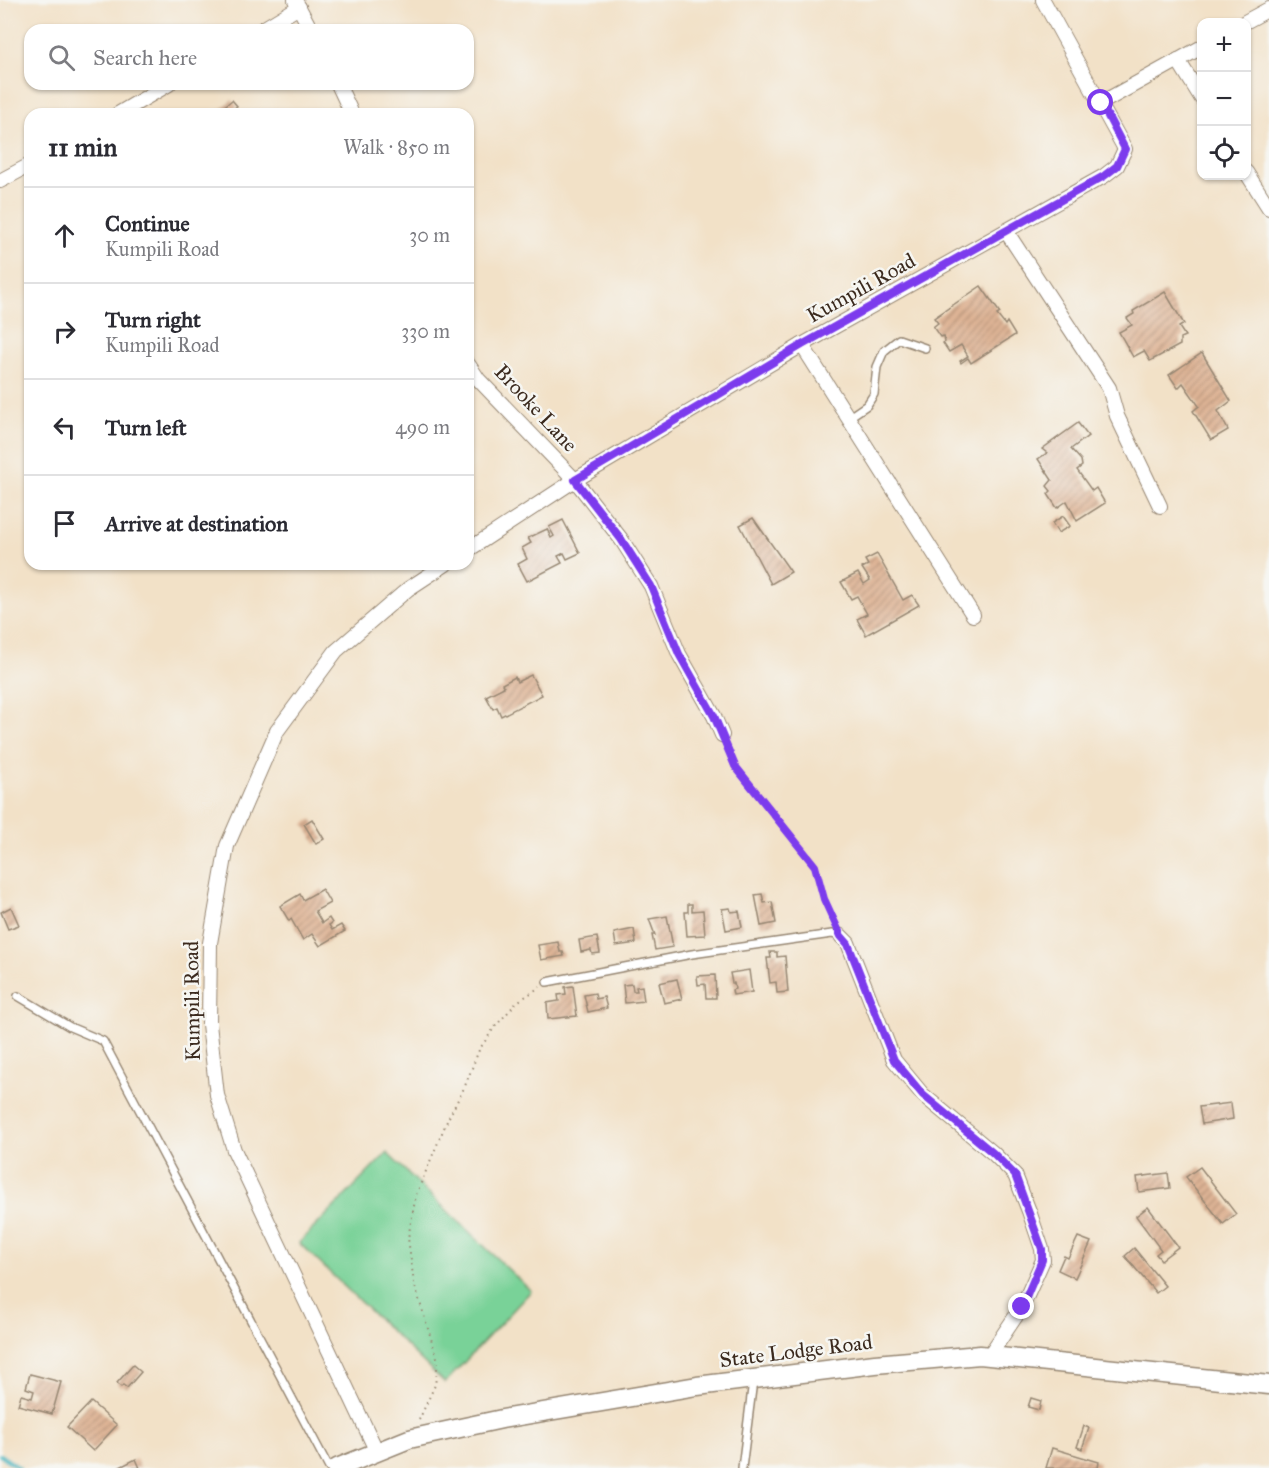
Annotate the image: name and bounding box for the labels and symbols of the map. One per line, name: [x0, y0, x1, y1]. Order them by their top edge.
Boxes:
route start: [1087, 89, 1113, 115]
street label: Kumpili Road: [802, 247, 920, 329]
street label: Brooke Lane: [489, 359, 583, 457]
street label: Kumpili Road: [178, 940, 206, 1061]
route end: [1008, 1293, 1034, 1319]
street label: State Lodge Road: [718, 1329, 874, 1373]

